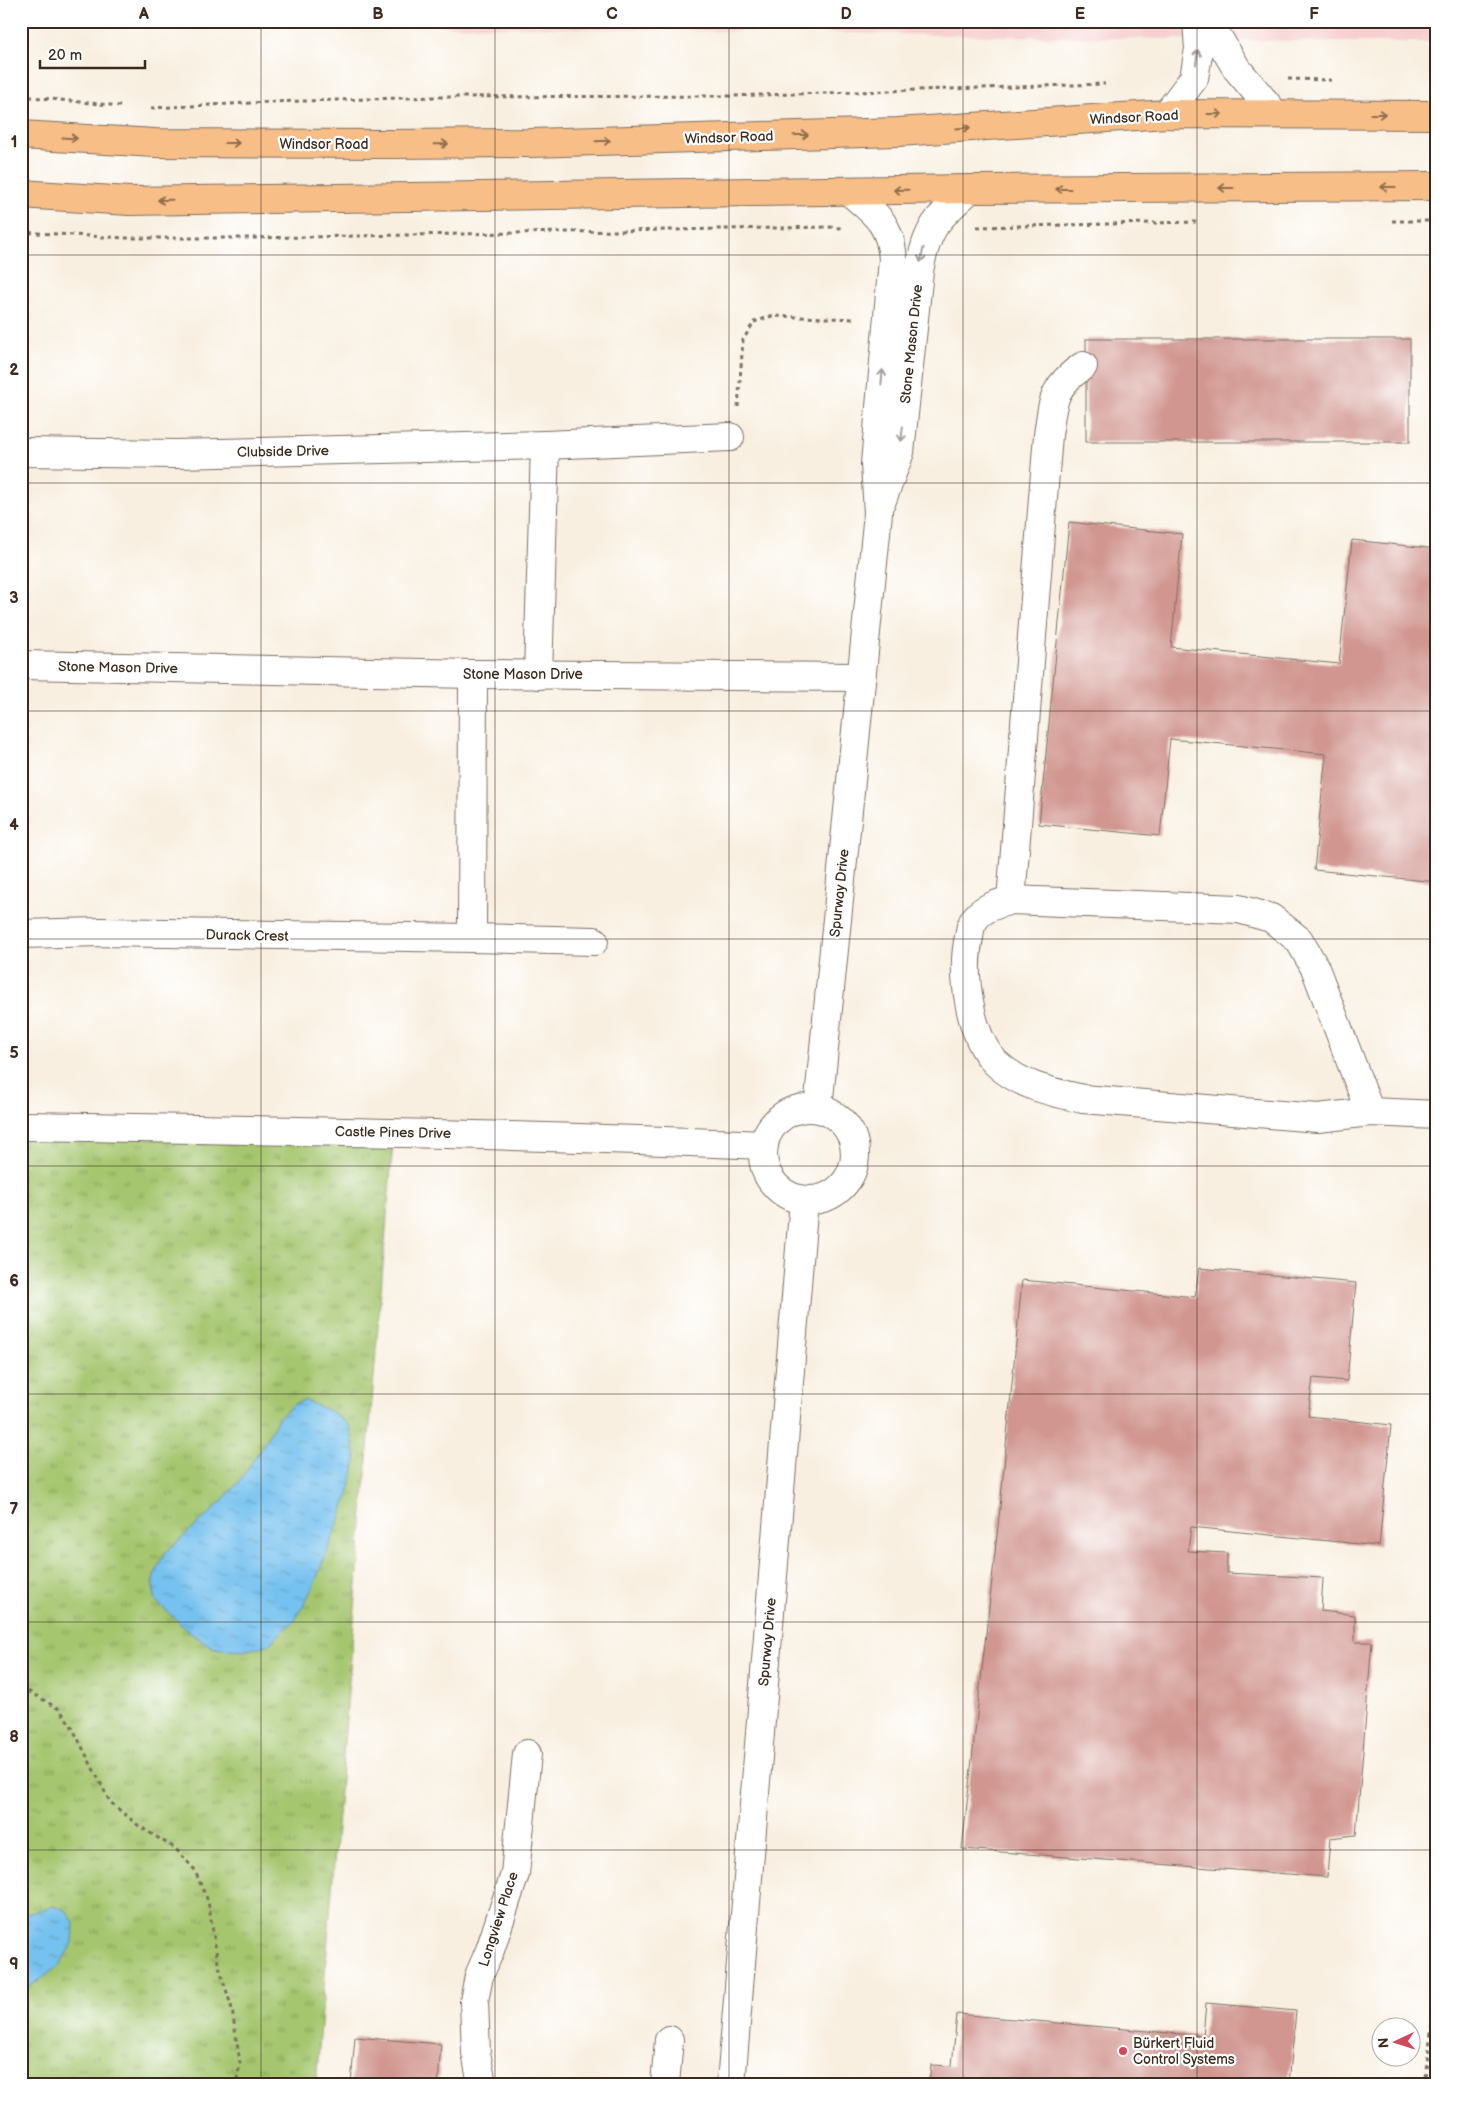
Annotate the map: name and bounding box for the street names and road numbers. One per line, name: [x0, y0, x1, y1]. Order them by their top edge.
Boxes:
street label: Windsor Road: [1089, 107, 1179, 128]
street label: Windsor Road: [684, 127, 774, 148]
street label: Windsor Road: [280, 136, 368, 153]
street label: Stone Mason Drive: [897, 284, 926, 404]
street label: Clubside Drive: [237, 442, 329, 461]
street label: Stone Mason Drive: [58, 658, 178, 677]
street label: Stone Mason Drive: [463, 666, 583, 683]
street label: Spurway Drive: [826, 848, 853, 938]
street label: Durack Crest: [205, 926, 289, 945]
street label: Castle Pines Drive: [335, 1123, 451, 1142]
street label: Spurway Drive: [755, 1597, 780, 1687]
street label: Longview Place: [475, 1870, 522, 1969]

